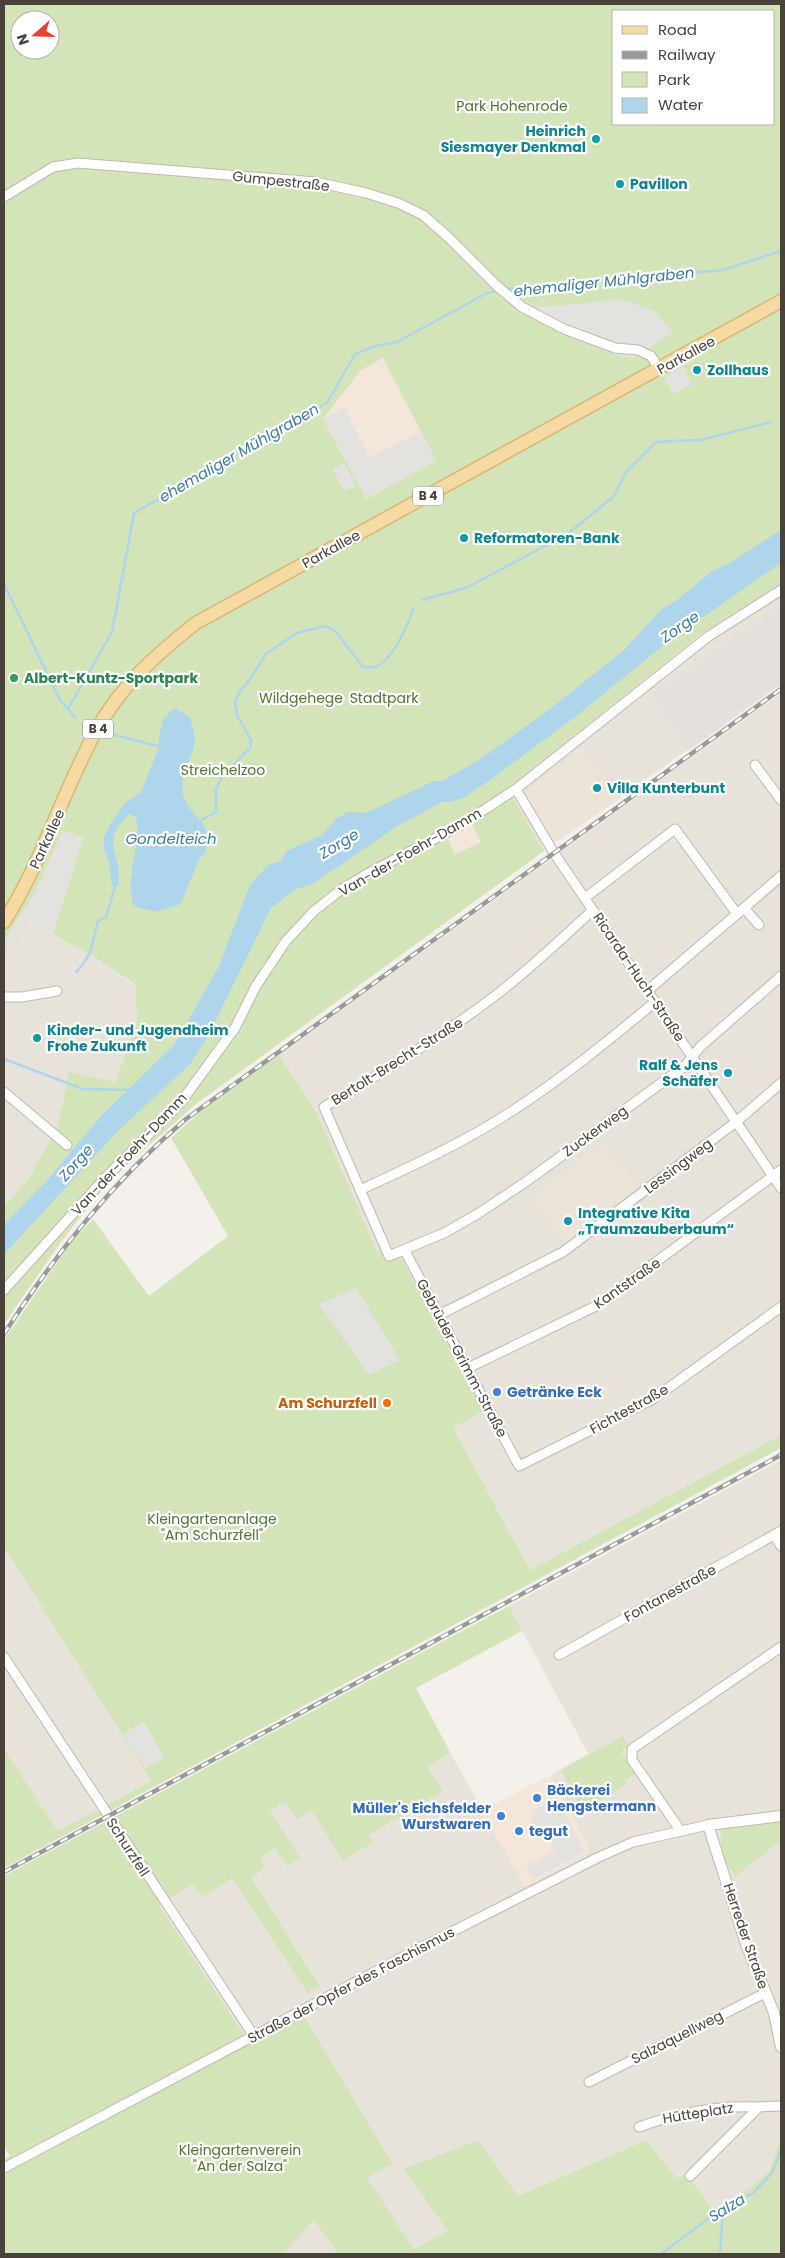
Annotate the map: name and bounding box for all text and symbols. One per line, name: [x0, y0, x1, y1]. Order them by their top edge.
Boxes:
north arrow: [10, 10, 60, 60]
legend: [612, 10, 775, 125]
text: Road: [658, 19, 697, 40]
text: N: [12, 31, 34, 48]
text: Railway: [658, 44, 716, 65]
text: Park: [658, 69, 690, 90]
text: Water: [658, 94, 704, 115]
park label: Park Hohenrode: [456, 96, 568, 116]
place label: Heinrich Siesmayer Denkmal: [441, 121, 586, 157]
marker: Heinrich Siesmayer Denkmal: [590, 133, 602, 145]
street label: Gumpestraße: [231, 166, 331, 196]
place label: Pavillon: [630, 174, 688, 194]
marker: Pavillon: [614, 178, 626, 190]
water label: ehemaliger Mühlgraben: [513, 262, 695, 301]
street label: Parkallee: [653, 331, 719, 379]
place label: Zollhaus: [707, 360, 769, 380]
marker: Zollhaus: [691, 364, 703, 376]
water label: ehemaliger Mühlgraben: [155, 398, 323, 507]
road number: B 4: [413, 486, 443, 506]
street label: Parkallee: [298, 525, 364, 573]
place label: Reformatoren-Bank: [474, 528, 620, 548]
marker: Reformatoren-Bank: [458, 532, 470, 544]
water label: Zorge: [655, 606, 703, 648]
place label: Albert-Kuntz-Sportpark: [24, 668, 198, 688]
marker: Albert-Kuntz-Sportpark: [8, 672, 20, 684]
park label: Wildgehege: [259, 688, 343, 708]
park label: Stadtpark: [350, 688, 419, 708]
road number: B 4: [83, 720, 113, 739]
park label: Streichelzoo: [181, 760, 265, 780]
place label: Villa Kunterbunt: [607, 778, 725, 798]
marker: Villa Kunterbunt: [591, 782, 603, 794]
street label: Van-der-Foehr-Damm: [335, 803, 485, 901]
street label: Parkallee: [24, 806, 70, 872]
water label: Zorge: [314, 824, 362, 864]
water label: Gondelteich: [125, 828, 217, 849]
street label: Ricarda-Huch-Straße: [588, 908, 690, 1046]
street label: Bertolt-Brecht-Straße: [327, 1012, 467, 1110]
place label: Kinder- und Jugendheim Frohe Zukunft: [47, 1020, 229, 1056]
marker: Kinder- und Jugendheim Frohe Zukunft: [31, 1032, 43, 1044]
place label: Ralf & Jens Schäfer: [639, 1055, 718, 1091]
marker: Ralf & Jens Schäfer: [722, 1067, 734, 1079]
street label: Van-der-Foehr-Damm: [67, 1088, 191, 1220]
street label: Zuckerweg: [558, 1101, 632, 1161]
street label: Lessingweg: [640, 1134, 716, 1198]
water label: Zorge: [53, 1140, 98, 1186]
place label: Integrative Kita „Traumzauberbaum“: [578, 1203, 734, 1239]
marker: Integrative Kita „Traumzauberbaum“: [562, 1215, 574, 1227]
street label: Kantstraße: [590, 1252, 665, 1313]
street label: Gebrüder-Grimm-Straße: [412, 1275, 512, 1441]
street label: Fichtestraße: [586, 1379, 672, 1439]
place label: Getränke Eck: [507, 1382, 602, 1402]
marker: Getränke Eck: [491, 1386, 503, 1398]
place label: Am Schurzfell: [278, 1393, 377, 1413]
marker: Am Schurzfell: [381, 1397, 393, 1409]
park label: Kleingartenanlage "Am Schurzfell": [147, 1509, 277, 1545]
street label: Fontanestraße: [620, 1559, 720, 1627]
place label: Bäckerei Hengstermann: [547, 1780, 656, 1816]
marker: Bäckerei Hengstermann: [531, 1792, 543, 1804]
place label: Müller's Eichsfelder Wurstwaren: [353, 1798, 491, 1834]
marker: Müller's Eichsfelder Wurstwaren: [495, 1810, 507, 1822]
street label: Schurzfell: [102, 1814, 154, 1880]
place label: tegut: [529, 1821, 568, 1841]
marker: tegut: [513, 1825, 525, 1837]
street label: Herreder Straße: [719, 1880, 774, 1992]
street label: Straße der Opfer des Faschismus: [244, 1922, 458, 2048]
street label: Salzaquellweg: [628, 2005, 726, 2069]
street label: Hütteplatz: [661, 2098, 735, 2128]
park label: Kleingartenverein "An der Salza": [179, 2140, 301, 2176]
water label: Salza: [704, 2188, 749, 2227]

